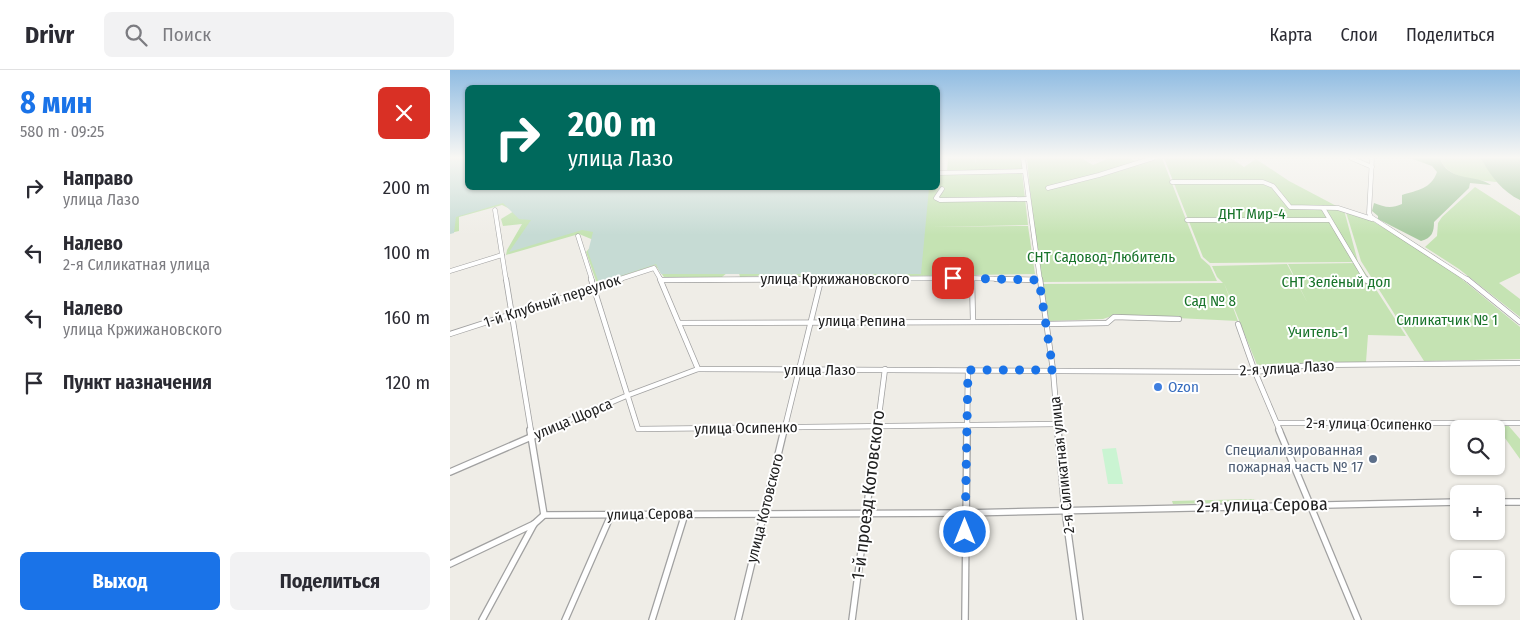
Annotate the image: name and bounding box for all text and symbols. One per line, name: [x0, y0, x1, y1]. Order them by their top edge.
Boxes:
search box: [104, 12, 454, 57]
text: Drivr: [25, 21, 74, 49]
icon: search: [122, 21, 150, 49]
text: Поиск: [162, 23, 211, 46]
text: Карта: [1269, 24, 1312, 46]
text: Слои: [1340, 24, 1378, 46]
text: Поделиться: [1406, 24, 1495, 46]
text: 8 мин: [20, 85, 92, 121]
button: close: [378, 87, 430, 139]
text: 200 m: [568, 103, 656, 145]
icon: right: [485, 105, 550, 170]
text: 580 m · 09:25: [20, 122, 104, 141]
text: улица Лазо: [568, 145, 673, 172]
text: Направо: [63, 167, 133, 190]
icon: right: [20, 174, 48, 202]
text: 200 m: [383, 176, 430, 199]
text: улица Лазо: [63, 190, 140, 209]
park label: ДНТ Мир-4: [1217, 205, 1286, 223]
text: Налево: [63, 232, 123, 255]
icon: left: [20, 239, 48, 267]
text: 100 m: [384, 241, 430, 264]
park label: СНТ Садовод-Любитель: [1027, 248, 1175, 266]
text: 2-я Силикатная улица: [63, 255, 210, 274]
pin: [932, 257, 974, 299]
icon: arrive: [939, 264, 967, 292]
street label: 1-й Клубный переулок: [481, 270, 623, 332]
street label: улица Кржижановского: [760, 270, 910, 288]
park label: СНТ Зелёный дол: [1281, 273, 1391, 291]
park label: Сад № 8: [1184, 292, 1236, 310]
text: Налево: [63, 297, 123, 320]
icon: left: [20, 304, 48, 332]
text: 160 m: [384, 306, 430, 329]
park label: Силикатчик № 1: [1396, 311, 1498, 329]
street label: улица Репина: [818, 312, 906, 330]
text: улица Кржижановского: [63, 320, 222, 339]
park label: Учитель-1: [1287, 323, 1348, 341]
street label: 2-я улица Лазо: [1239, 357, 1335, 379]
street label: улица Лазо: [784, 361, 856, 379]
icon: arrive: [20, 369, 48, 397]
text: Пункт назначения: [63, 371, 212, 394]
text: 120 m: [385, 371, 430, 394]
place label: Ozon: [1168, 378, 1199, 396]
marker: Ozon: [1152, 381, 1164, 393]
street label: улица Щорса: [531, 394, 615, 444]
street label: 2-я Силикатная улица: [1046, 395, 1078, 535]
street label: 1-й проезд Котовского: [847, 409, 889, 581]
street label: 2-я улица Осипенко: [1306, 414, 1432, 434]
street label: улица Осипенко: [694, 418, 798, 438]
map controls: [1450, 420, 1505, 605]
button: search: [1450, 420, 1505, 475]
place label: Специализированная пожарная часть № 17: [1225, 441, 1363, 476]
street label: улица Котовского: [743, 451, 787, 565]
marker: Специализированная пожарная часть № 17: [1367, 453, 1379, 465]
button: +: [1450, 485, 1505, 540]
street label: 2-я улица Серова: [1196, 493, 1328, 517]
street label: улица Серова: [607, 504, 693, 524]
position arrow: [938, 505, 990, 557]
button: −: [1450, 550, 1505, 605]
button: Выход: [20, 552, 220, 610]
button: Поделиться: [230, 552, 430, 610]

